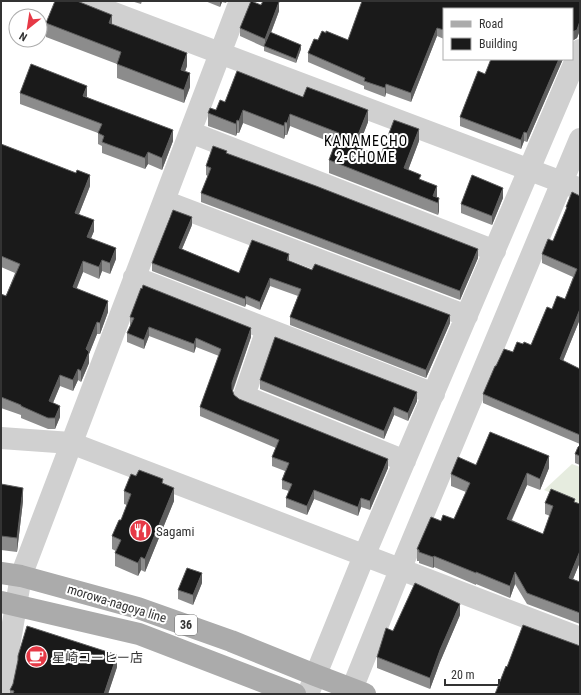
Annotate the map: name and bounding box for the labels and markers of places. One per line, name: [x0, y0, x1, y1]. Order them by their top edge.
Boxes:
restaurant icon: Sagami: [128, 518, 154, 544]
place label: Sagami: [156, 524, 194, 539]
cafe icon: 星崎コーヒー店: [24, 644, 50, 670]
place label: 星崎コーヒー店: [52, 650, 143, 665]

